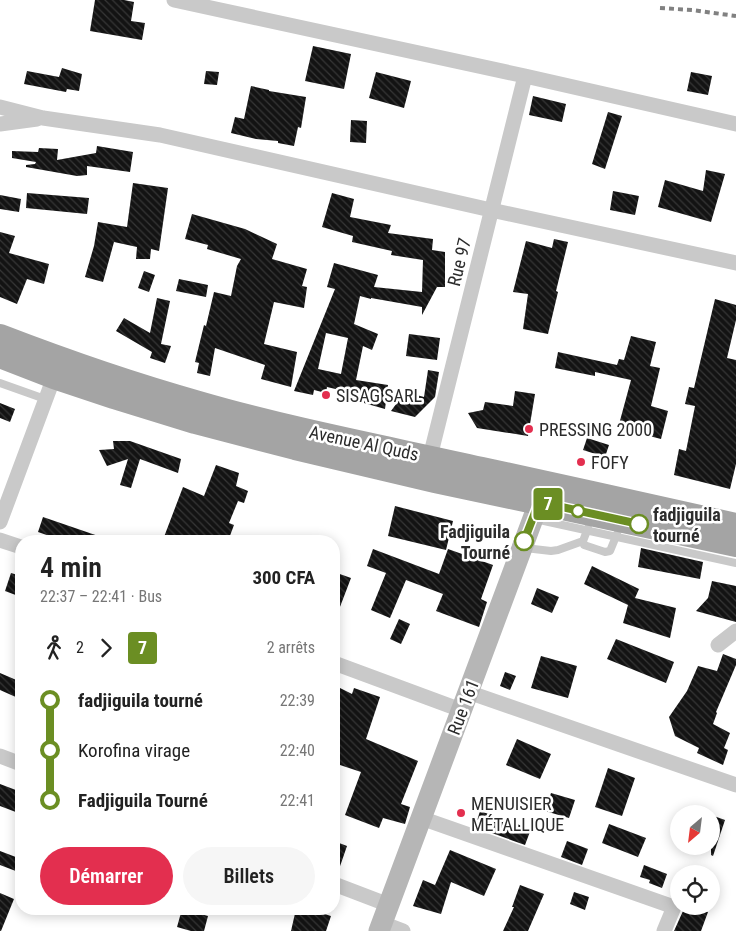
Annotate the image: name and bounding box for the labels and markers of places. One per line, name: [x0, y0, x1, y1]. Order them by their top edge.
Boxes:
place label: SISAG SARL: [336, 385, 422, 406]
marker: SISAG SARL: [320, 389, 332, 401]
place label: PRESSING 2000: [539, 419, 652, 440]
marker: PRESSING 2000: [523, 423, 535, 435]
place label: FOFY: [591, 452, 629, 473]
marker: FOFY: [575, 456, 587, 468]
unlabelled marker: [571, 504, 585, 518]
place label: fadjiguila tourné: [653, 504, 721, 546]
marker: fadjiguila tourné: [629, 514, 649, 534]
place label: Fadjiguila Tourné: [440, 521, 510, 563]
marker: Fadjiguila Tourné: [514, 531, 534, 551]
place label: MENUISIER MÉTALLIQUE: [471, 793, 564, 835]
marker: MENUISIER MÉTALLIQUE: [455, 807, 467, 819]

